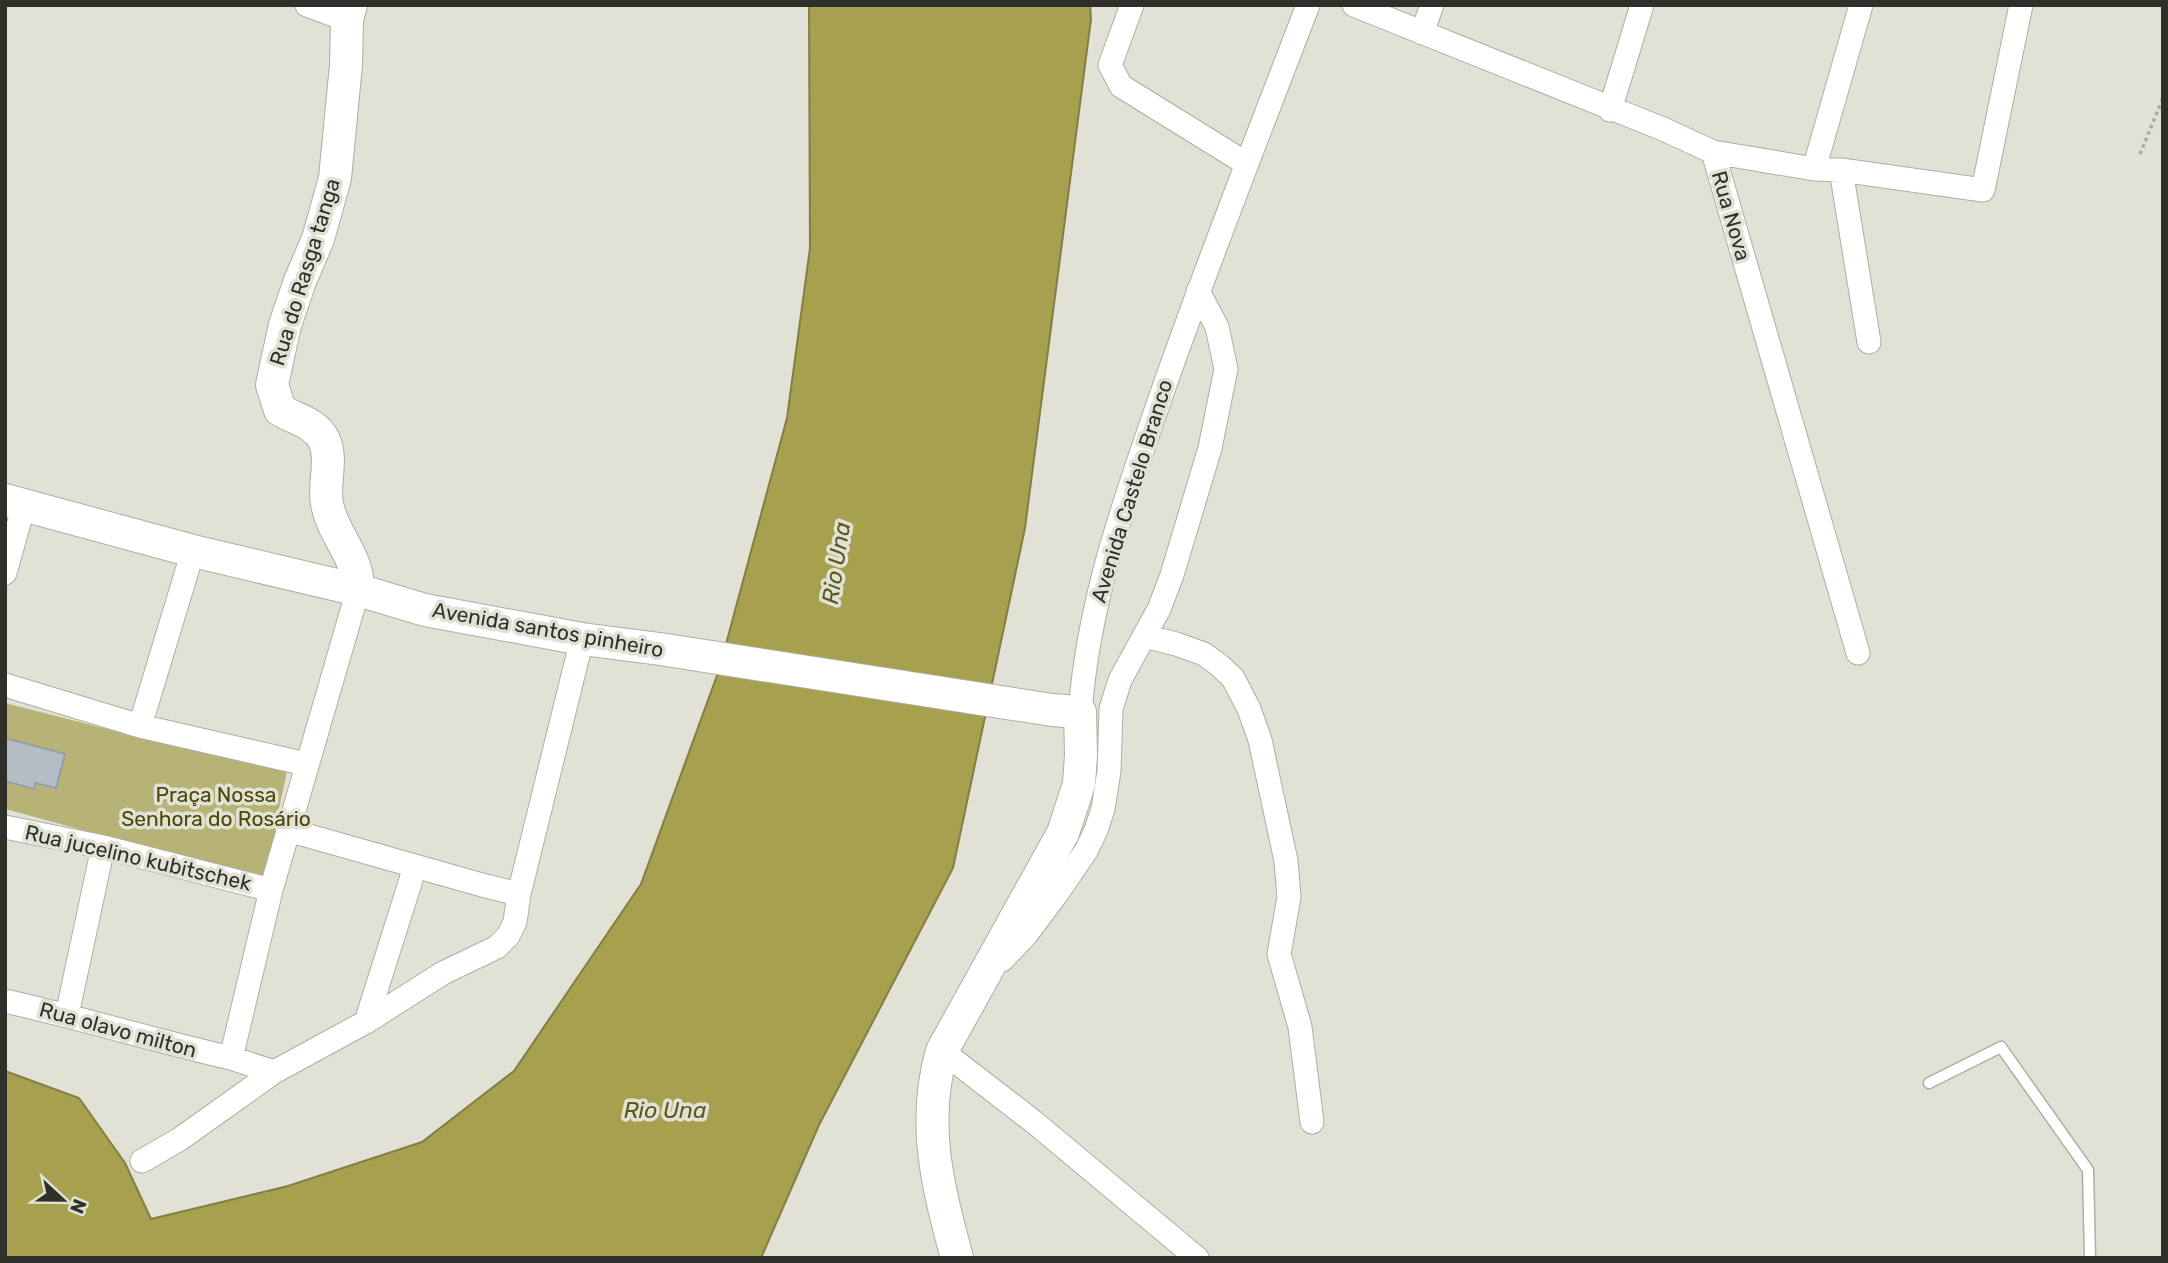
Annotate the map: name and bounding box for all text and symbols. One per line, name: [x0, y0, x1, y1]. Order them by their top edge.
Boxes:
street label: Rua Nova: [1707, 168, 1756, 264]
street label: Rua do Rasga tanga: [264, 175, 345, 368]
street label: Avenida Castelo Branco: [1086, 376, 1177, 605]
water label: Rio Una: [816, 520, 856, 606]
street label: Avenida santos pinheiro: [431, 597, 666, 662]
park label: Praça Nossa Senhora do Rosário: [121, 782, 311, 831]
street label: Rua jucelino kubitschek: [23, 819, 254, 896]
street label: Rua olavo milton: [37, 996, 200, 1063]
water label: Rio Una: [623, 1096, 707, 1124]
north arrow: [28, 1165, 98, 1235]
text: N: [65, 1196, 92, 1217]

